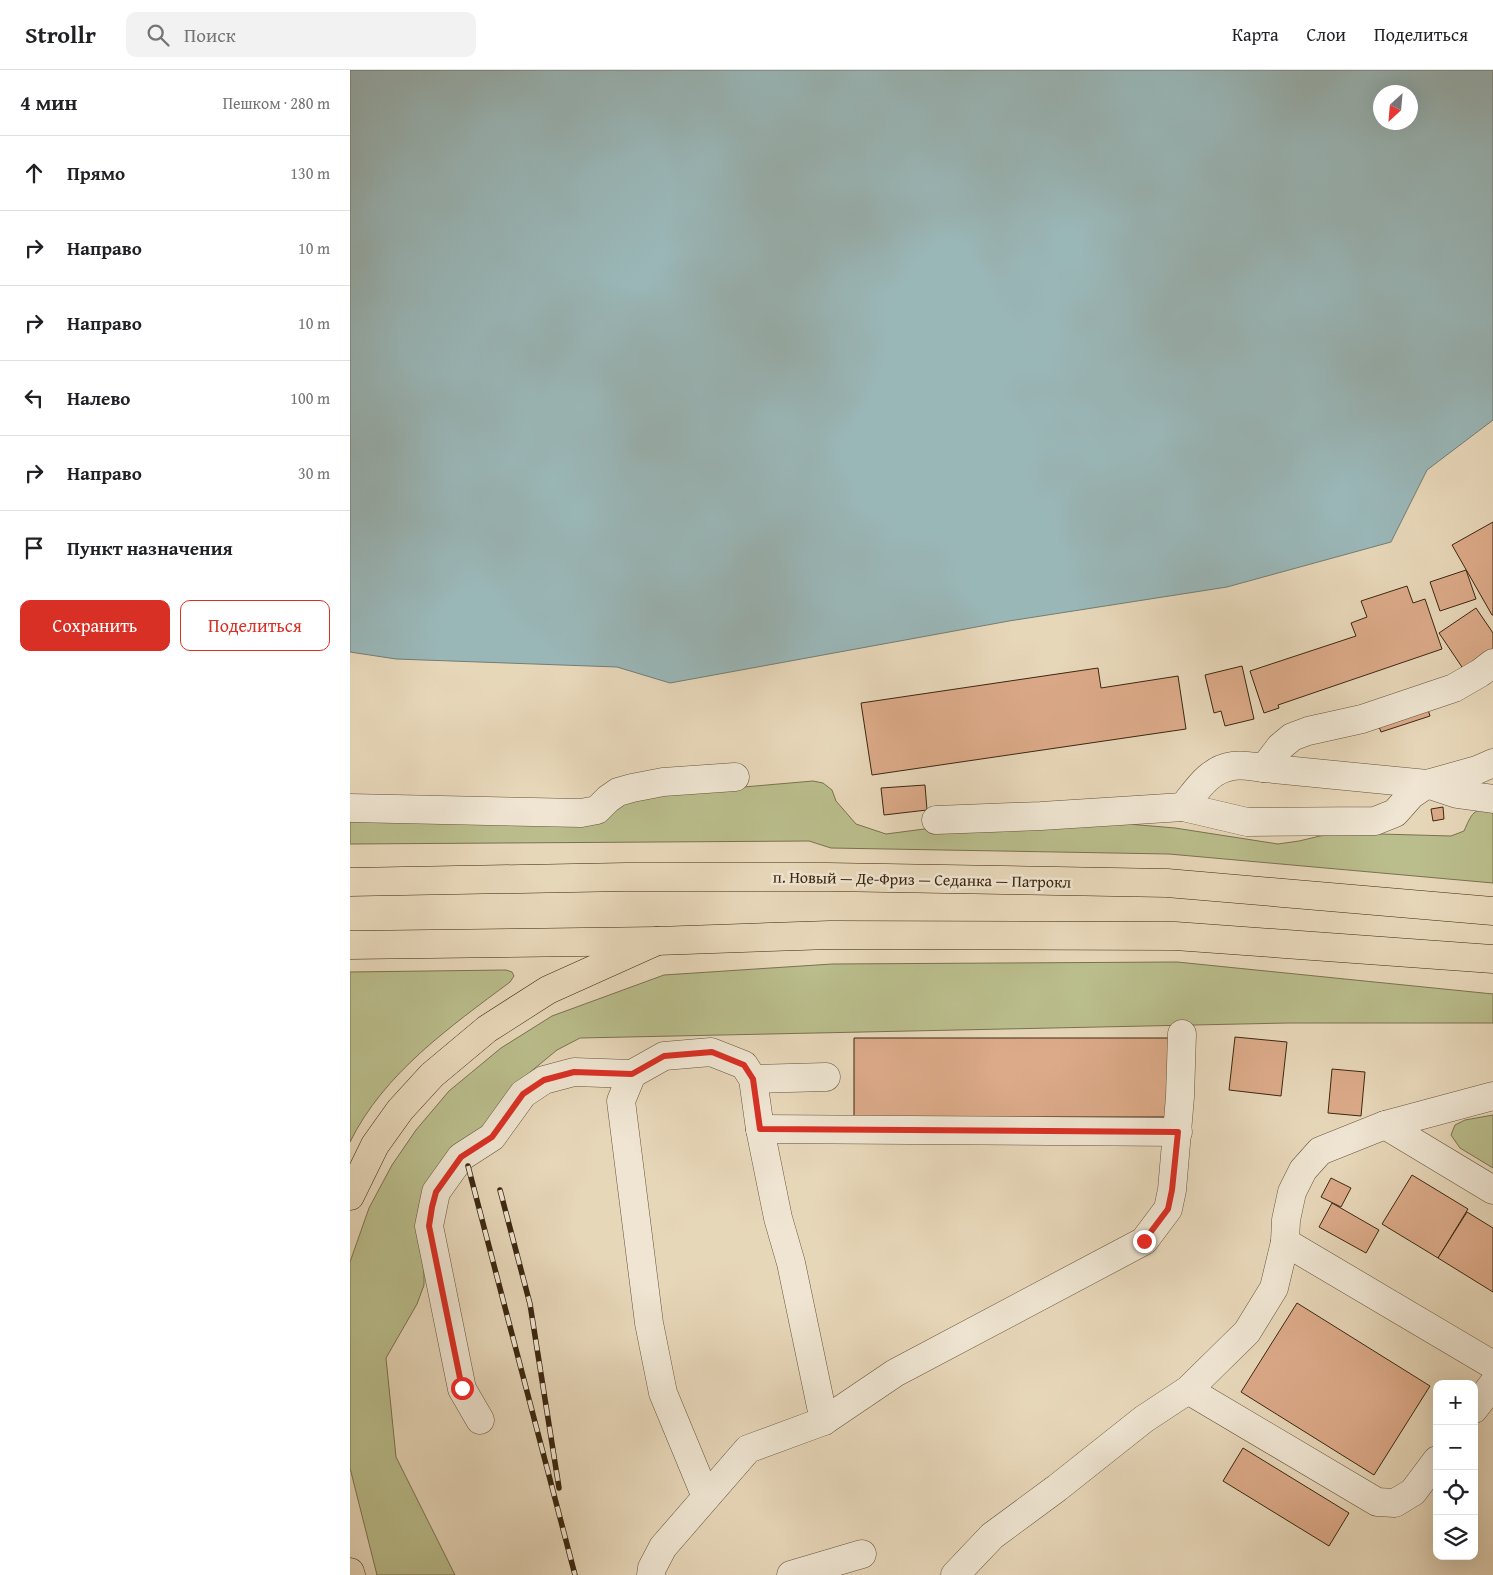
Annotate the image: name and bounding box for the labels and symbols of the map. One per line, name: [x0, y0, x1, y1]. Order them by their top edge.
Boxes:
north arrow: [1373, 85, 1418, 130]
street label: п. Новый — Де-Фриз — Седанка — Патрокл: [773, 864, 1072, 894]
route end: [1133, 1230, 1156, 1253]
route start: [451, 1377, 474, 1400]

